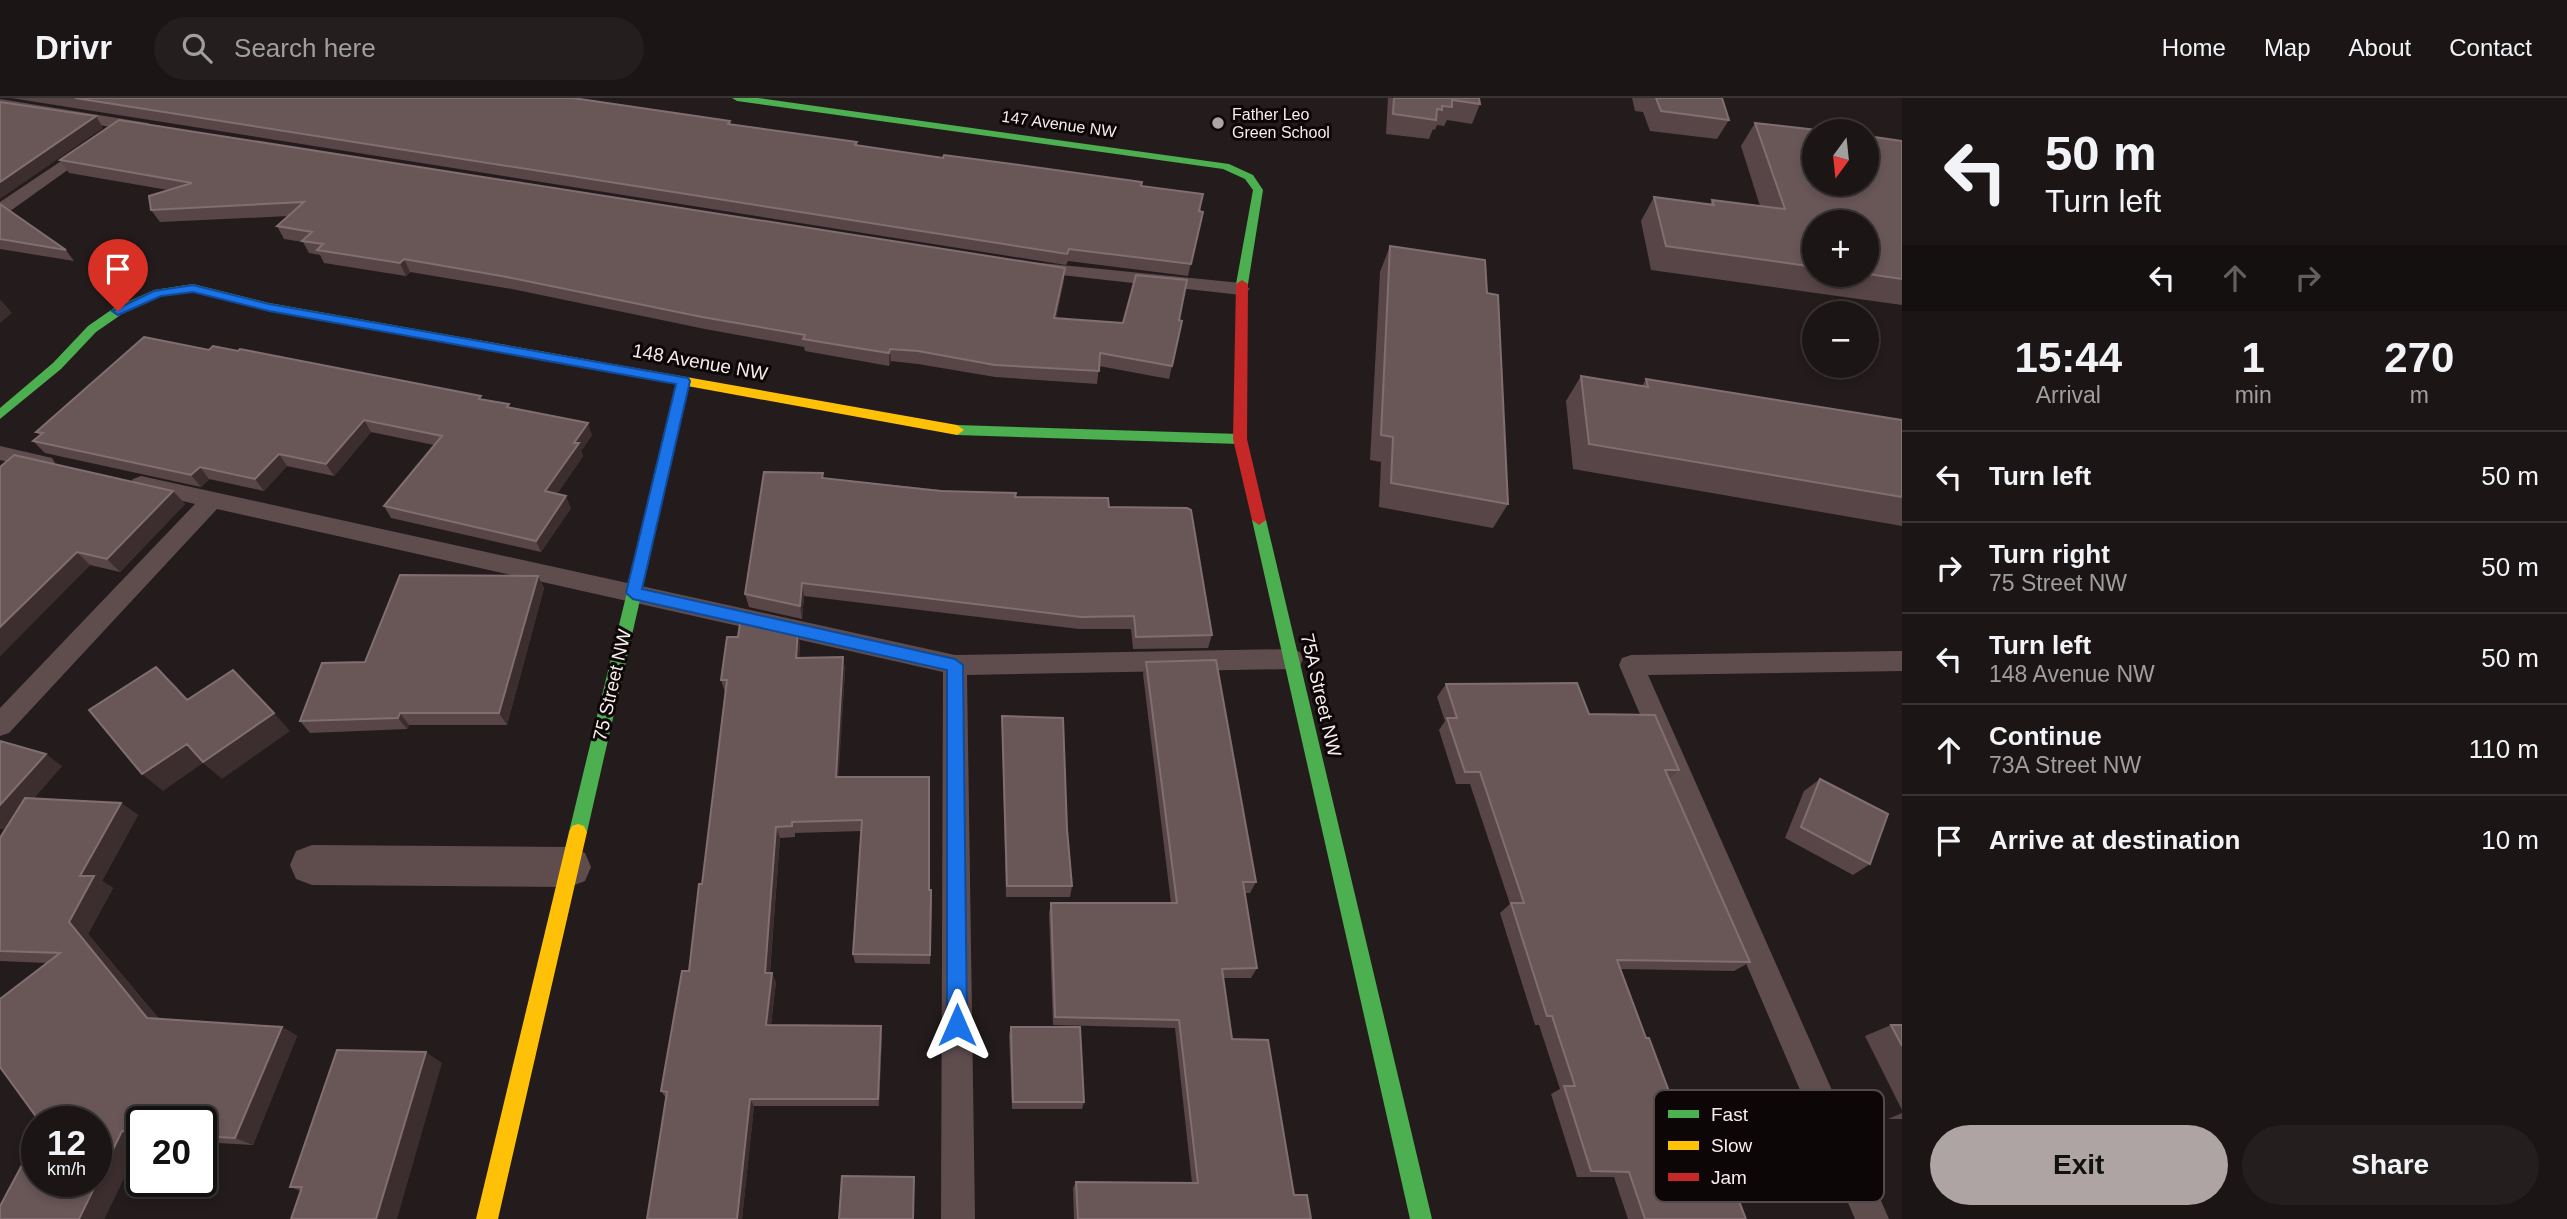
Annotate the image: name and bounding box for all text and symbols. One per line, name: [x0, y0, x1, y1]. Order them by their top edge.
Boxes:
search box: [154, 17, 644, 80]
text: Drivr: [35, 29, 112, 66]
icon: search: [178, 29, 216, 67]
text: Search here: [234, 33, 376, 63]
text: Home: [2162, 34, 2226, 61]
text: Map: [2264, 34, 2311, 61]
text: About: [2349, 34, 2411, 61]
text: Contact: [2449, 34, 2532, 61]
place label: Father Leo Green School: [1232, 106, 1330, 141]
street label: 147 Avenue NW: [1001, 108, 1118, 141]
marker: Father Leo Green School: [1210, 115, 1226, 131]
north arrow: [1802, 119, 1880, 196]
map controls: [1802, 119, 1879, 378]
icon: left: [1930, 126, 2021, 217]
text: 50 m: [2045, 126, 2157, 180]
text: Turn left: [2045, 183, 2161, 219]
button: +: [1802, 210, 1879, 287]
pin: [88, 239, 148, 311]
icon: arrive: [99, 250, 137, 288]
icon: left: [2143, 259, 2181, 297]
icon: ahead: [2216, 259, 2254, 297]
icon: right: [2289, 259, 2327, 297]
button: −: [1802, 301, 1879, 378]
text: 15:44: [2015, 334, 2122, 381]
text: 1: [2241, 334, 2265, 381]
text: 270: [2384, 334, 2454, 381]
street label: 148 Avenue NW: [631, 340, 769, 384]
text: Arrival: [2036, 382, 2101, 408]
text: min: [2235, 382, 2272, 408]
text: m: [2410, 382, 2429, 408]
icon: left: [1930, 458, 1968, 496]
text: Turn left: [1989, 461, 2091, 491]
text: 50 m: [2481, 461, 2539, 491]
text: Turn right: [1989, 539, 2110, 569]
icon: right: [1930, 549, 1968, 587]
text: 50 m: [2481, 552, 2539, 582]
text: 75 Street NW: [1989, 570, 2127, 596]
street label: 75 Street NW: [589, 627, 635, 743]
text: Turn left: [1989, 630, 2091, 660]
street label: 75A Street NW: [1297, 631, 1345, 759]
icon: left: [1930, 640, 1968, 678]
text: 50 m: [2481, 643, 2539, 673]
text: 148 Avenue NW: [1989, 661, 2155, 687]
text: Continue: [1989, 721, 2102, 751]
icon: ahead: [1930, 731, 1968, 769]
text: 110 m: [2469, 734, 2539, 764]
text: 73A Street NW: [1989, 752, 2141, 778]
icon: arrive: [1930, 822, 1968, 860]
text: Arrive at destination: [1989, 825, 2240, 855]
text: 10 m: [2481, 825, 2539, 855]
position arrow: [920, 988, 994, 1062]
legend: [1654, 1090, 1884, 1202]
text: Fast: [1711, 1104, 1749, 1125]
speed limit sign: 20: [126, 1106, 217, 1197]
text: 12: [47, 1123, 86, 1162]
button: Exit: [1930, 1125, 2228, 1205]
button: Share: [2242, 1125, 2539, 1205]
text: Slow: [1711, 1135, 1752, 1156]
text: km/h: [47, 1159, 86, 1179]
text: Jam: [1711, 1167, 1747, 1188]

